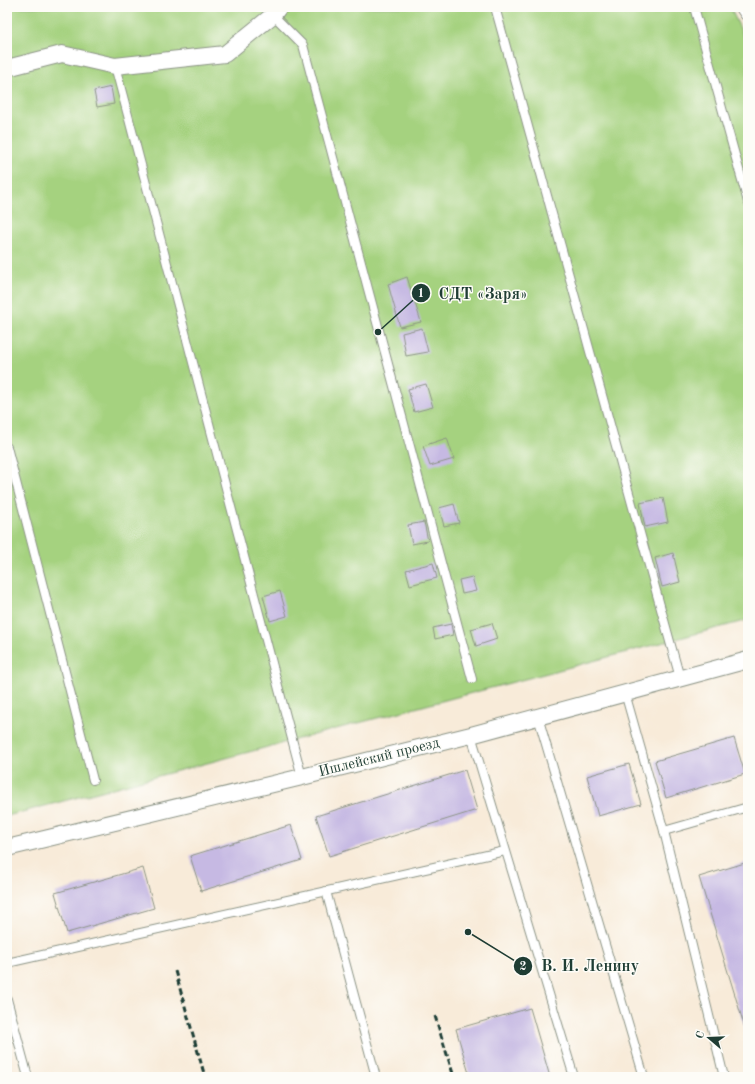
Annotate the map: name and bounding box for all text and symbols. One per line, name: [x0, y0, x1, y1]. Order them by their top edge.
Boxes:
callout: СДТ «Заря»: [411, 279, 536, 307]
text: СДТ «Заря»: [438, 287, 528, 303]
text: 1: [418, 288, 424, 300]
street label: Ишлейский проезд: [317, 736, 442, 780]
callout: В. И. Ленину: [513, 952, 647, 980]
text: В. И. Ленину: [541, 959, 639, 975]
text: 2: [520, 961, 527, 973]
north arrow: [689, 1018, 729, 1058]
text: С: [695, 1030, 707, 1040]

